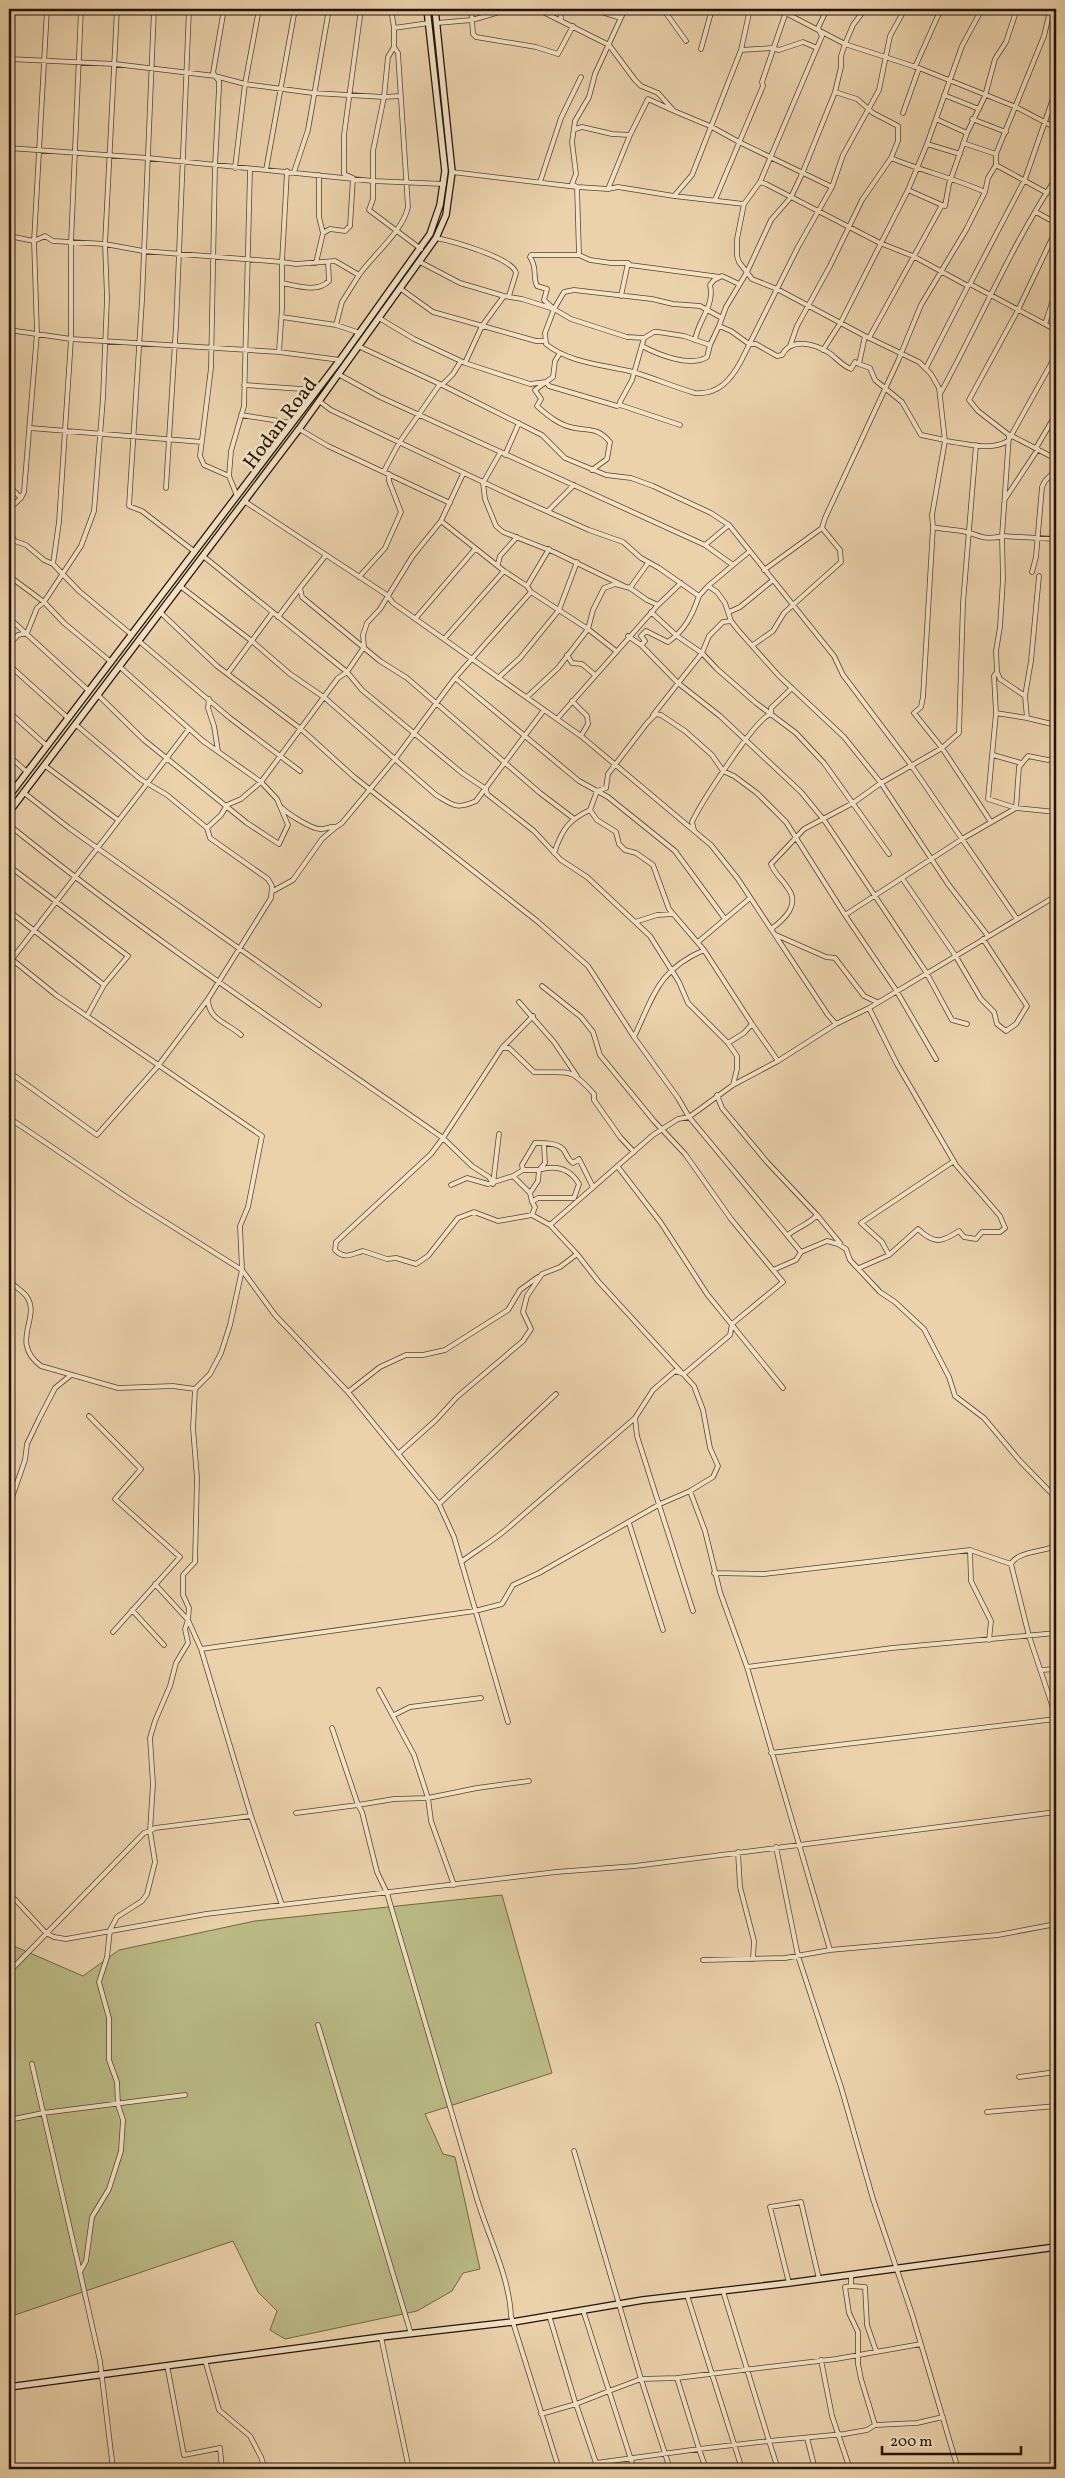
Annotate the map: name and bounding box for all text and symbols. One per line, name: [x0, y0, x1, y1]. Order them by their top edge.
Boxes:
street label: Hodan Road: [237, 372, 325, 476]
scale bar: [882, 2423, 1021, 2455]
text: 200 m: [890, 2432, 933, 2453]

